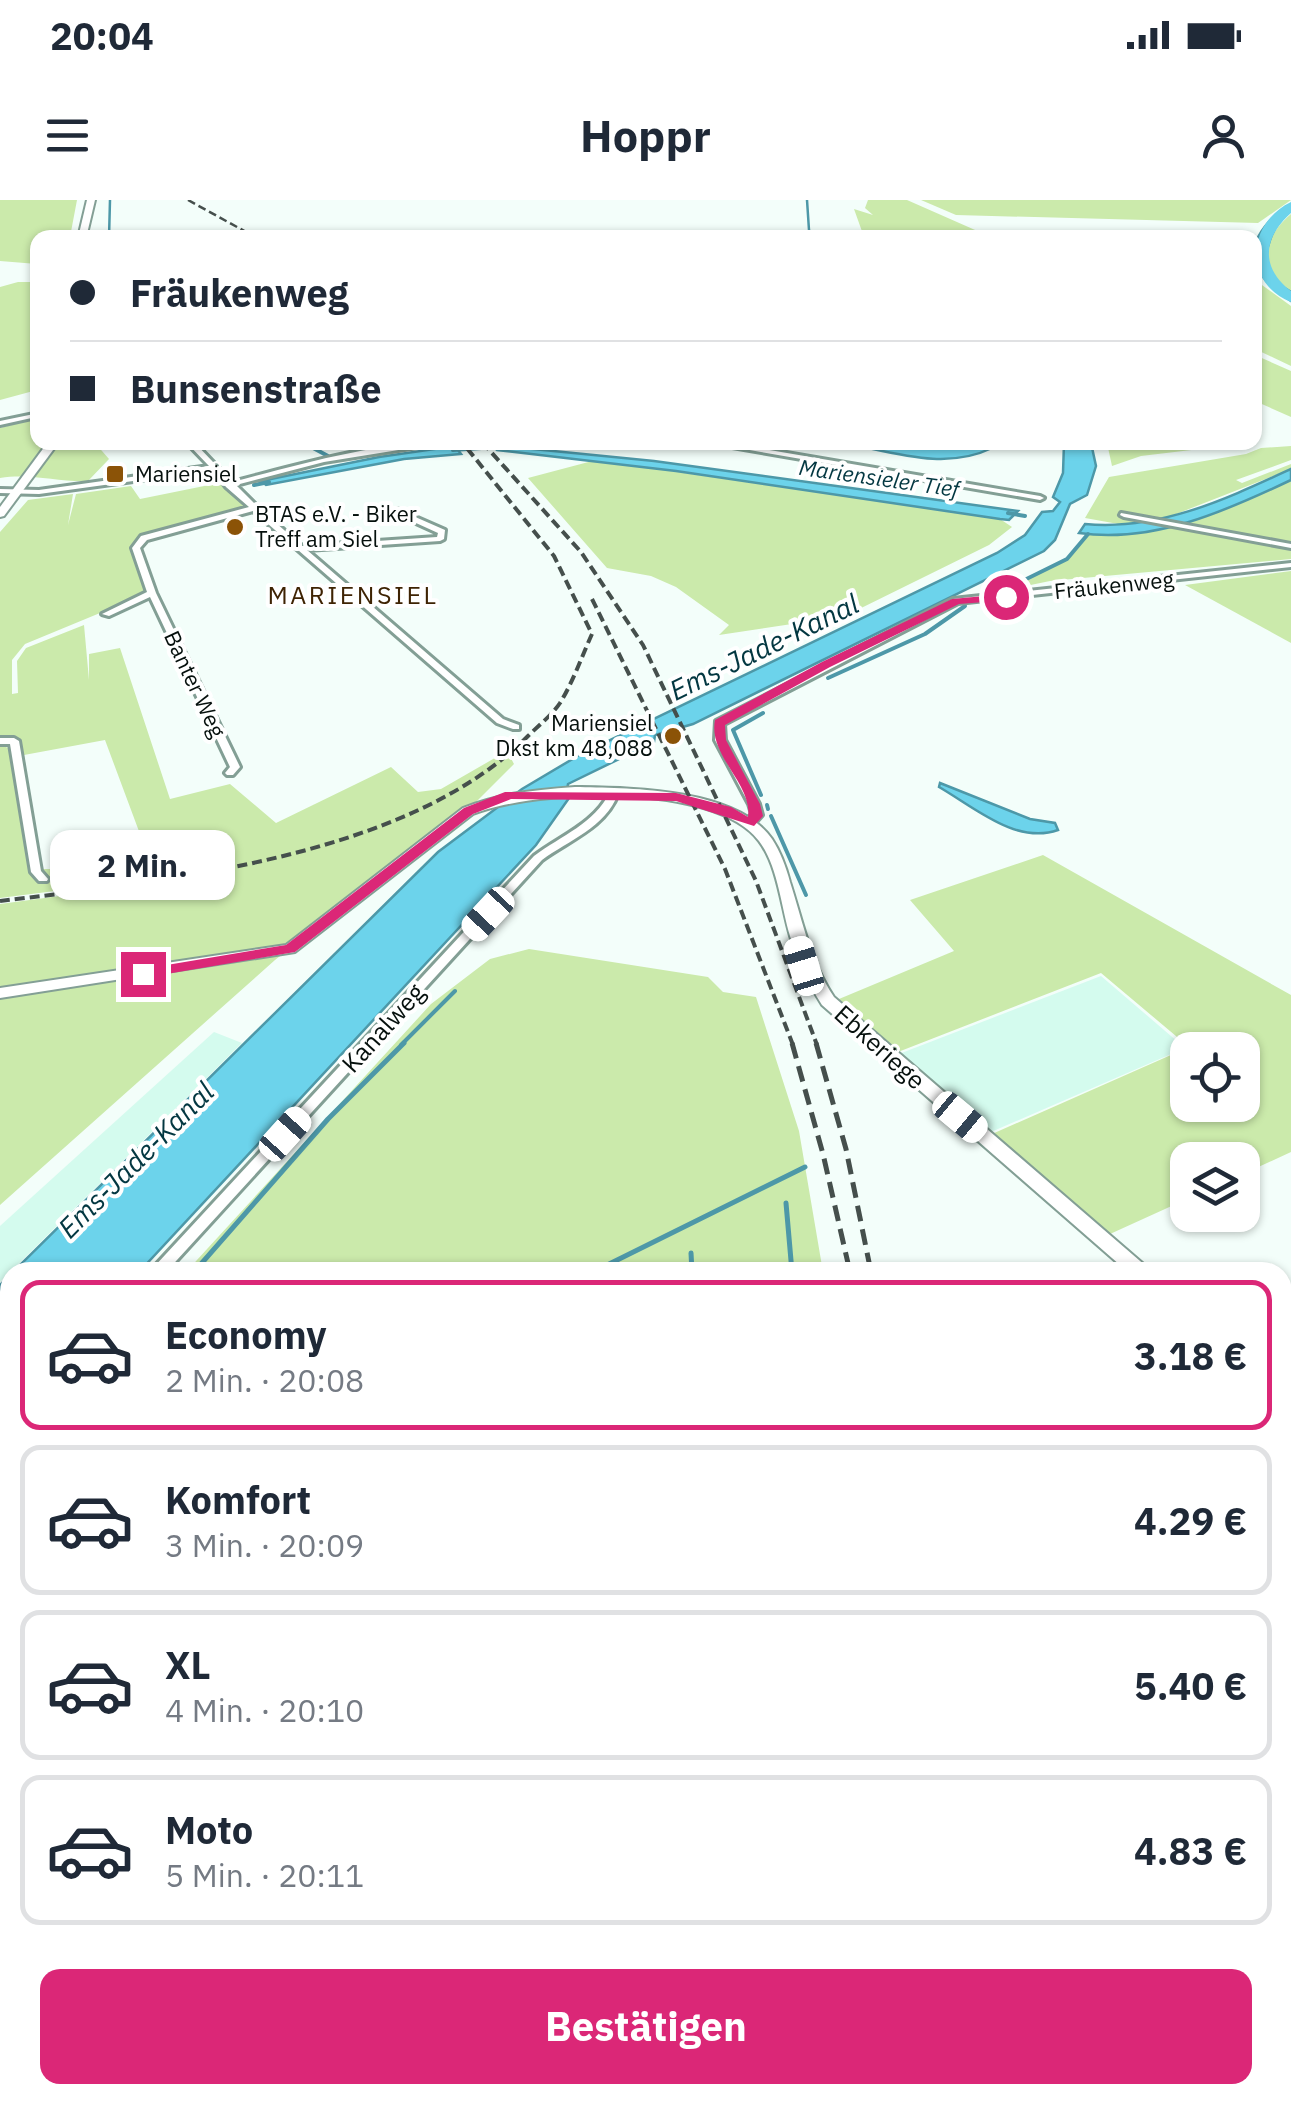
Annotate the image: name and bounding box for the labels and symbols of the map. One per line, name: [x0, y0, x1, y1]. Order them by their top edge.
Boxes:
water label: Mariensieler Tief: [797, 452, 963, 503]
place label: Mariensiel: [135, 459, 237, 488]
marker: Mariensiel: [104, 463, 126, 485]
place label: BTAS e.V. - Biker Treff am Siel: [255, 499, 417, 553]
marker: BTAS e.V. - Biker Treff am Siel: [224, 516, 246, 538]
street label: Fräukenweg: [1053, 564, 1176, 605]
route start: [984, 575, 1029, 620]
district label: MARIENSIEL: [267, 578, 439, 611]
water label: Ems-Jade-Kanal: [663, 584, 865, 708]
street label: Banter Weg: [158, 626, 233, 742]
place label: Mariensiel Dkst km 48,088: [495, 708, 653, 762]
marker: Mariensiel Dkst km 48,088: [662, 725, 684, 747]
callout: 2 Min.: [51, 829, 236, 899]
car: [457, 882, 519, 946]
car: [781, 933, 827, 999]
route end: [121, 952, 166, 997]
street label: Kanalweg: [334, 976, 431, 1079]
street label: Ebkeriege: [828, 997, 933, 1096]
water label: Ems-Jade-Kanal: [50, 1073, 222, 1246]
car: [927, 1086, 993, 1148]
car: [254, 1102, 316, 1166]

